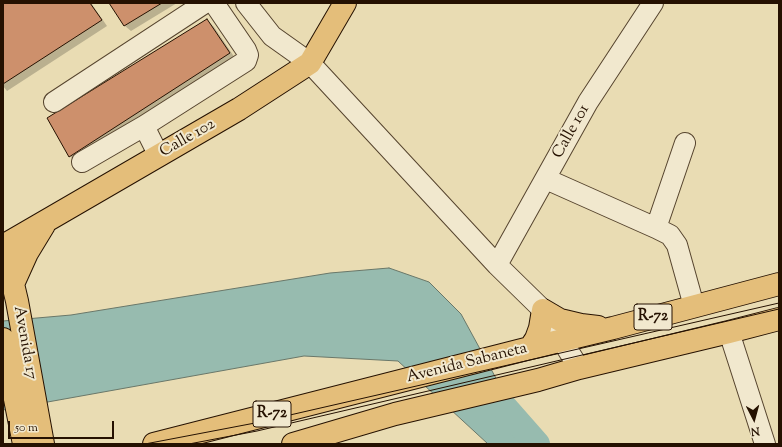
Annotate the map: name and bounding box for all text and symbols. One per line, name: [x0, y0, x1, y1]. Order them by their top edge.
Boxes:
street label: Calle 101: [549, 102, 595, 162]
street label: Calle 102: [157, 115, 219, 163]
road number: R-72: [634, 304, 672, 330]
street label: Avenida 17: [8, 305, 40, 381]
street label: Avenida Sabaneta: [405, 340, 529, 388]
north arrow: [734, 399, 774, 439]
road number: R-72: [253, 401, 291, 427]
scale bar: [10, 413, 116, 439]
text: 50 m: [15, 419, 38, 437]
text: N: [750, 423, 760, 439]

